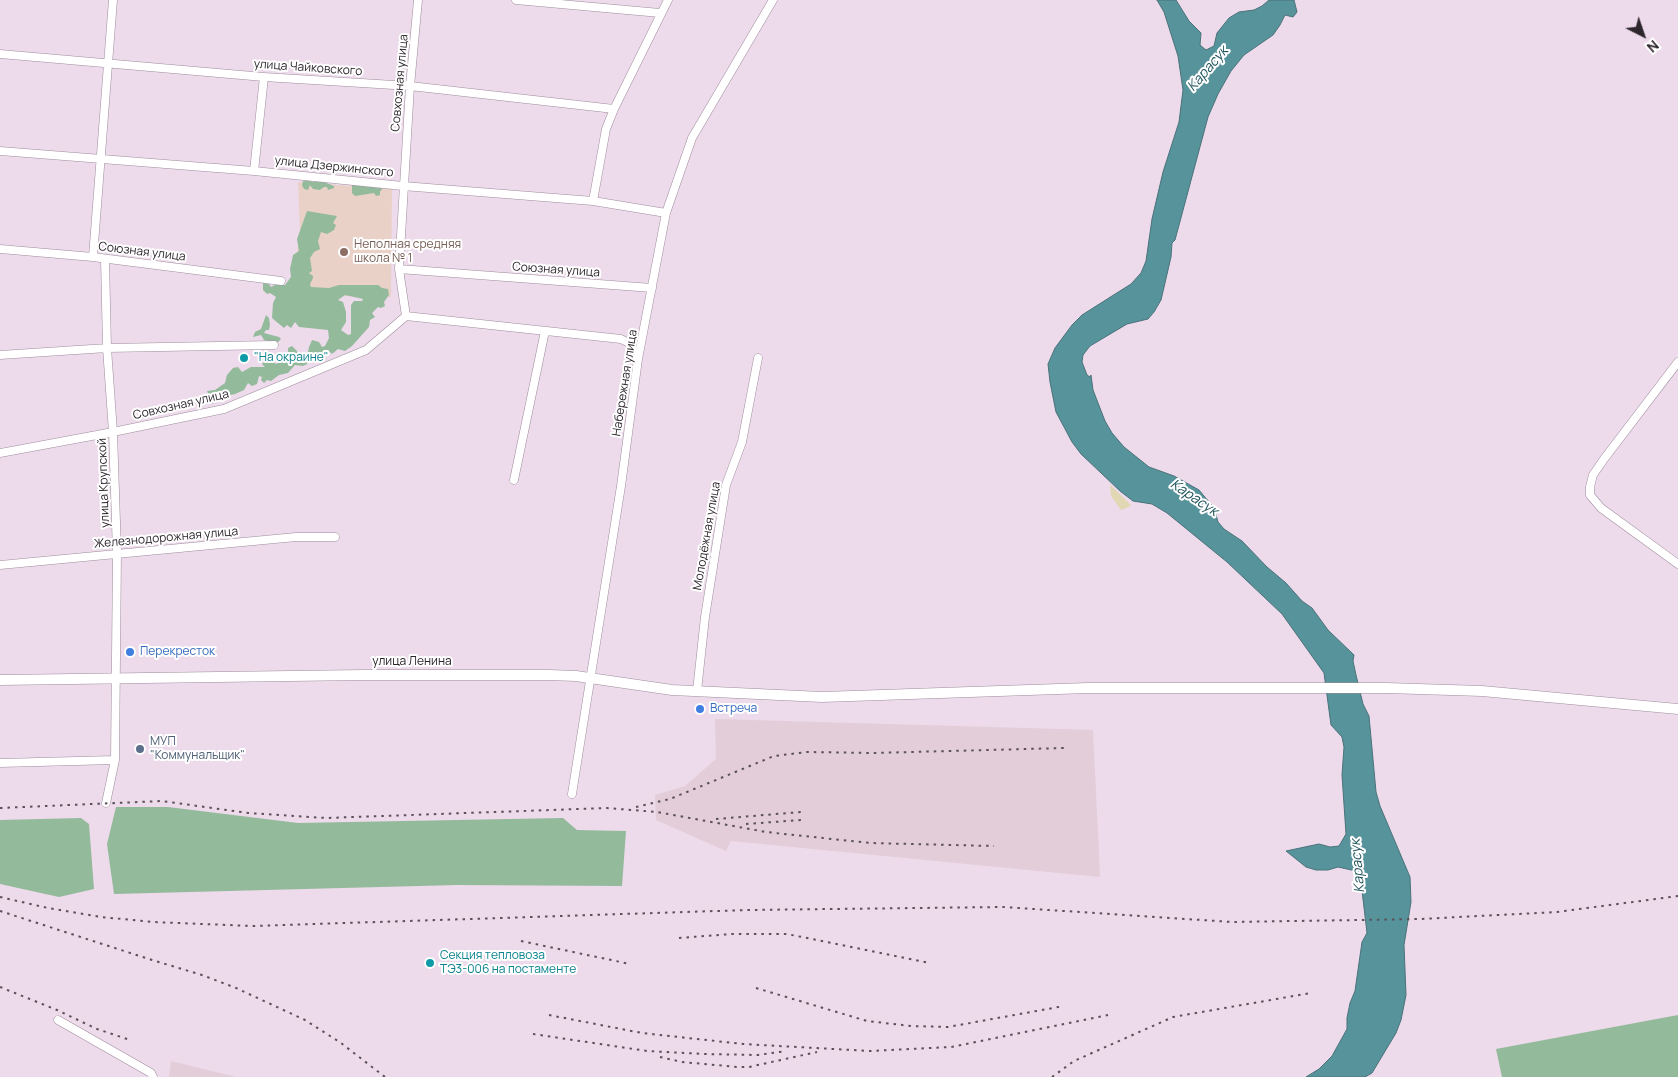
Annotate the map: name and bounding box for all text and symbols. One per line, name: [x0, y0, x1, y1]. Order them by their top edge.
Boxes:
north arrow: [1618, 10, 1668, 60]
street label: Совхозная улица: [389, 34, 411, 132]
text: N: [1643, 36, 1663, 57]
water label: Карасук: [1184, 43, 1232, 95]
street label: улица Чайковского: [253, 57, 363, 79]
street label: улица Дзержинского: [274, 154, 394, 180]
place label: Неполная средняя школа № 1: [354, 238, 461, 266]
street label: Союзная улица: [98, 240, 186, 264]
marker: Неполная средняя школа № 1: [338, 246, 350, 258]
street label: Союзная улица: [512, 260, 600, 280]
street label: Набережная улица: [609, 329, 641, 437]
place label: "На окраине": [254, 351, 328, 365]
marker: "На окраине": [238, 352, 250, 364]
street label: Совхозная улица: [132, 387, 230, 423]
street label: улица Крупской: [95, 438, 113, 528]
water label: Карасук: [1167, 476, 1221, 520]
street label: Молодёжная улица: [690, 480, 724, 592]
street label: Железнодорожная улица: [93, 525, 239, 551]
place label: Перекресток: [140, 645, 215, 659]
marker: Перекресток: [124, 646, 136, 658]
street label: улица Ленина: [372, 655, 452, 669]
place label: Встреча: [710, 702, 757, 716]
marker: Встреча: [694, 703, 706, 715]
place label: МУП "Коммунальщик": [150, 735, 245, 763]
marker: МУП "Коммунальщик": [134, 743, 146, 755]
water label: Карасук: [1347, 838, 1369, 894]
place label: Секция тепловоза ТЭ3-006 на постаменте: [440, 949, 576, 977]
marker: Секция тепловоза ТЭ3-006 на постаменте: [424, 957, 436, 969]

